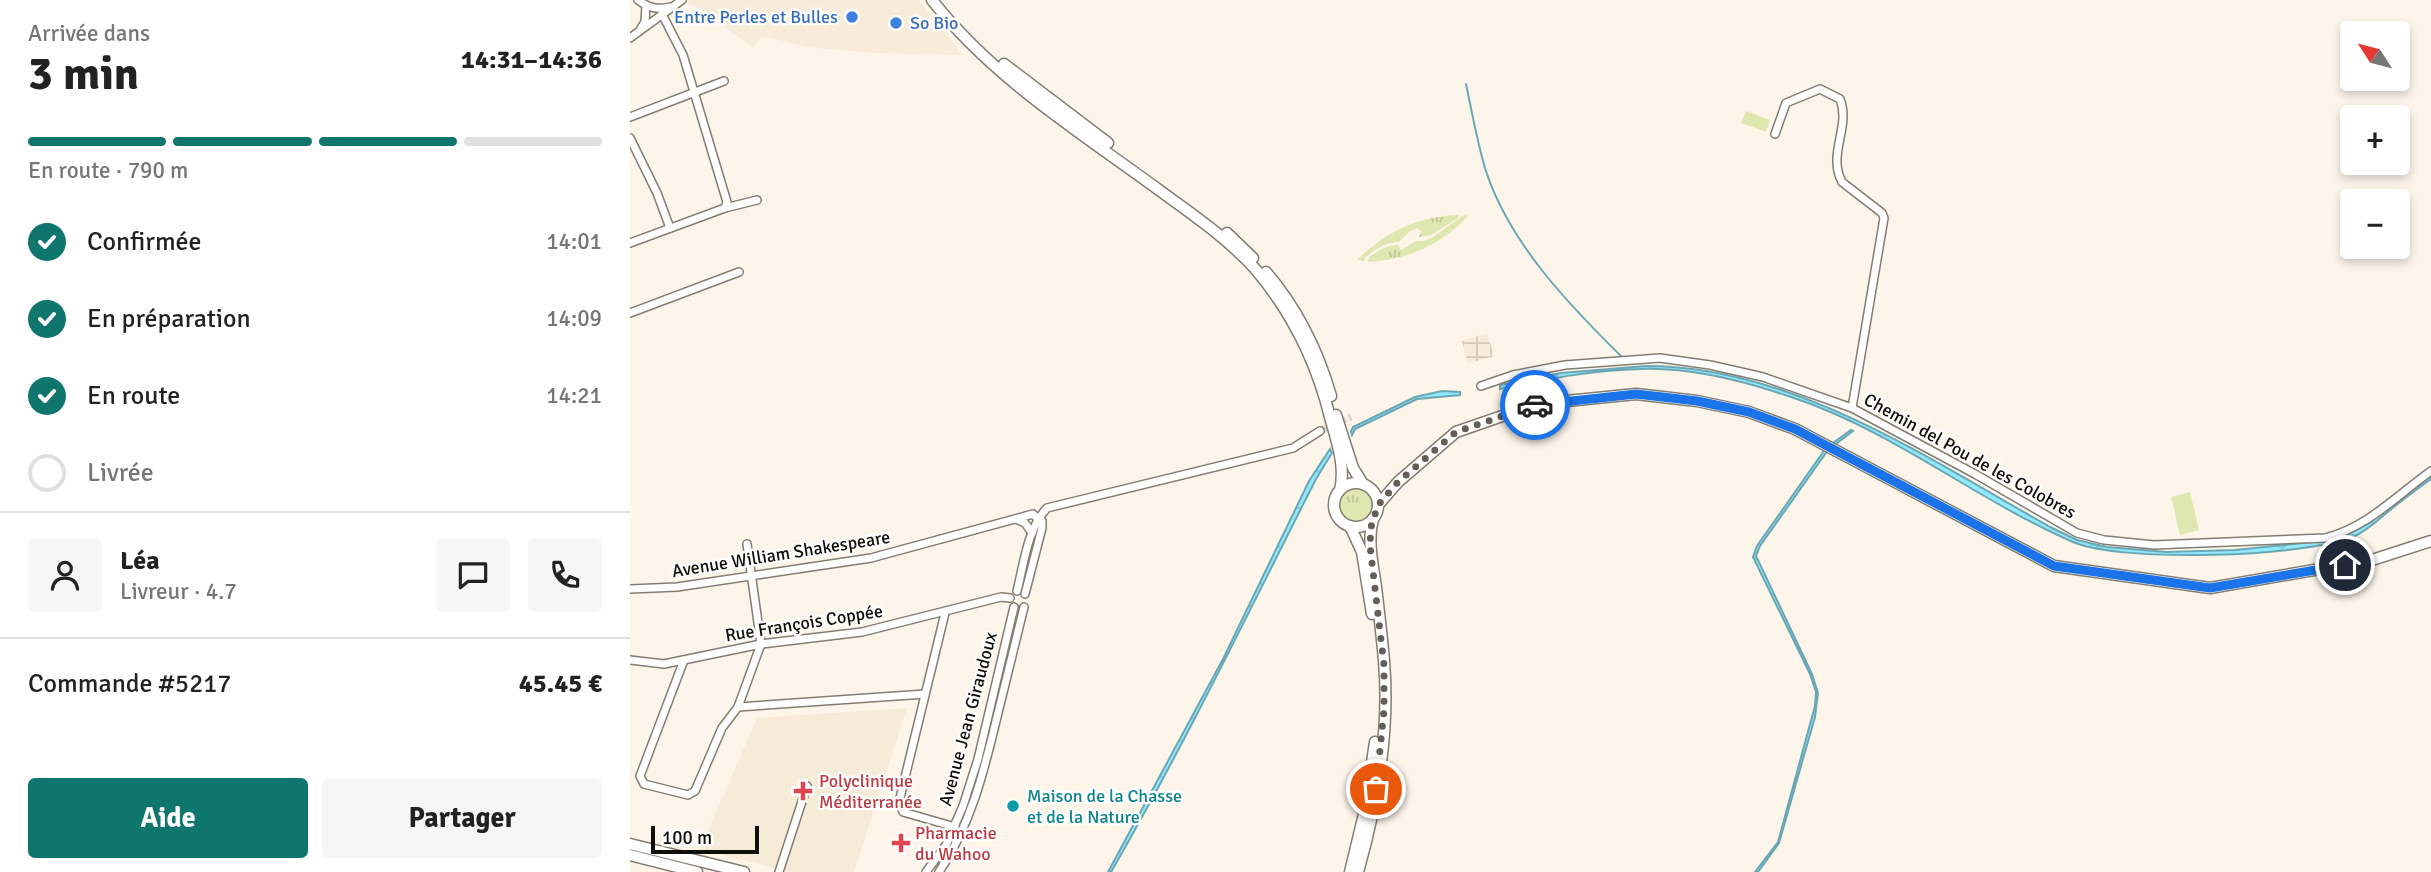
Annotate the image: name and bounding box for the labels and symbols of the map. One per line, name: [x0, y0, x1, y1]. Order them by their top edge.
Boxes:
place label: Entre Perles et Bulles: [674, 6, 838, 28]
marker: Entre Perles et Bulles: [844, 9, 860, 25]
place label: So Bio: [910, 12, 958, 34]
marker: So Bio: [888, 15, 904, 31]
north arrow: [2340, 21, 2410, 91]
courier: [1500, 370, 1570, 440]
street label: Chemin del Pou de les Colobres: [1860, 388, 2080, 524]
street label: Avenue William Shakespeare: [670, 526, 892, 582]
pin: [2315, 535, 2375, 595]
street label: Rue François Coppée: [724, 600, 884, 646]
street label: Avenue Jean Giraudoux: [934, 629, 1002, 808]
pin: [1346, 759, 1406, 819]
place label: Polyclinique Méditerranée: [819, 770, 922, 813]
marker: Polyclinique Méditerranée: [793, 781, 813, 801]
place label: Maison de la Chasse et de la Nature: [1027, 785, 1182, 828]
marker: Maison de la Chasse et de la Nature: [1005, 798, 1021, 814]
place label: Pharmacie du Wahoo: [915, 822, 997, 865]
scale bar: [651, 823, 760, 855]
marker: Pharmacie du Wahoo: [893, 835, 909, 851]

